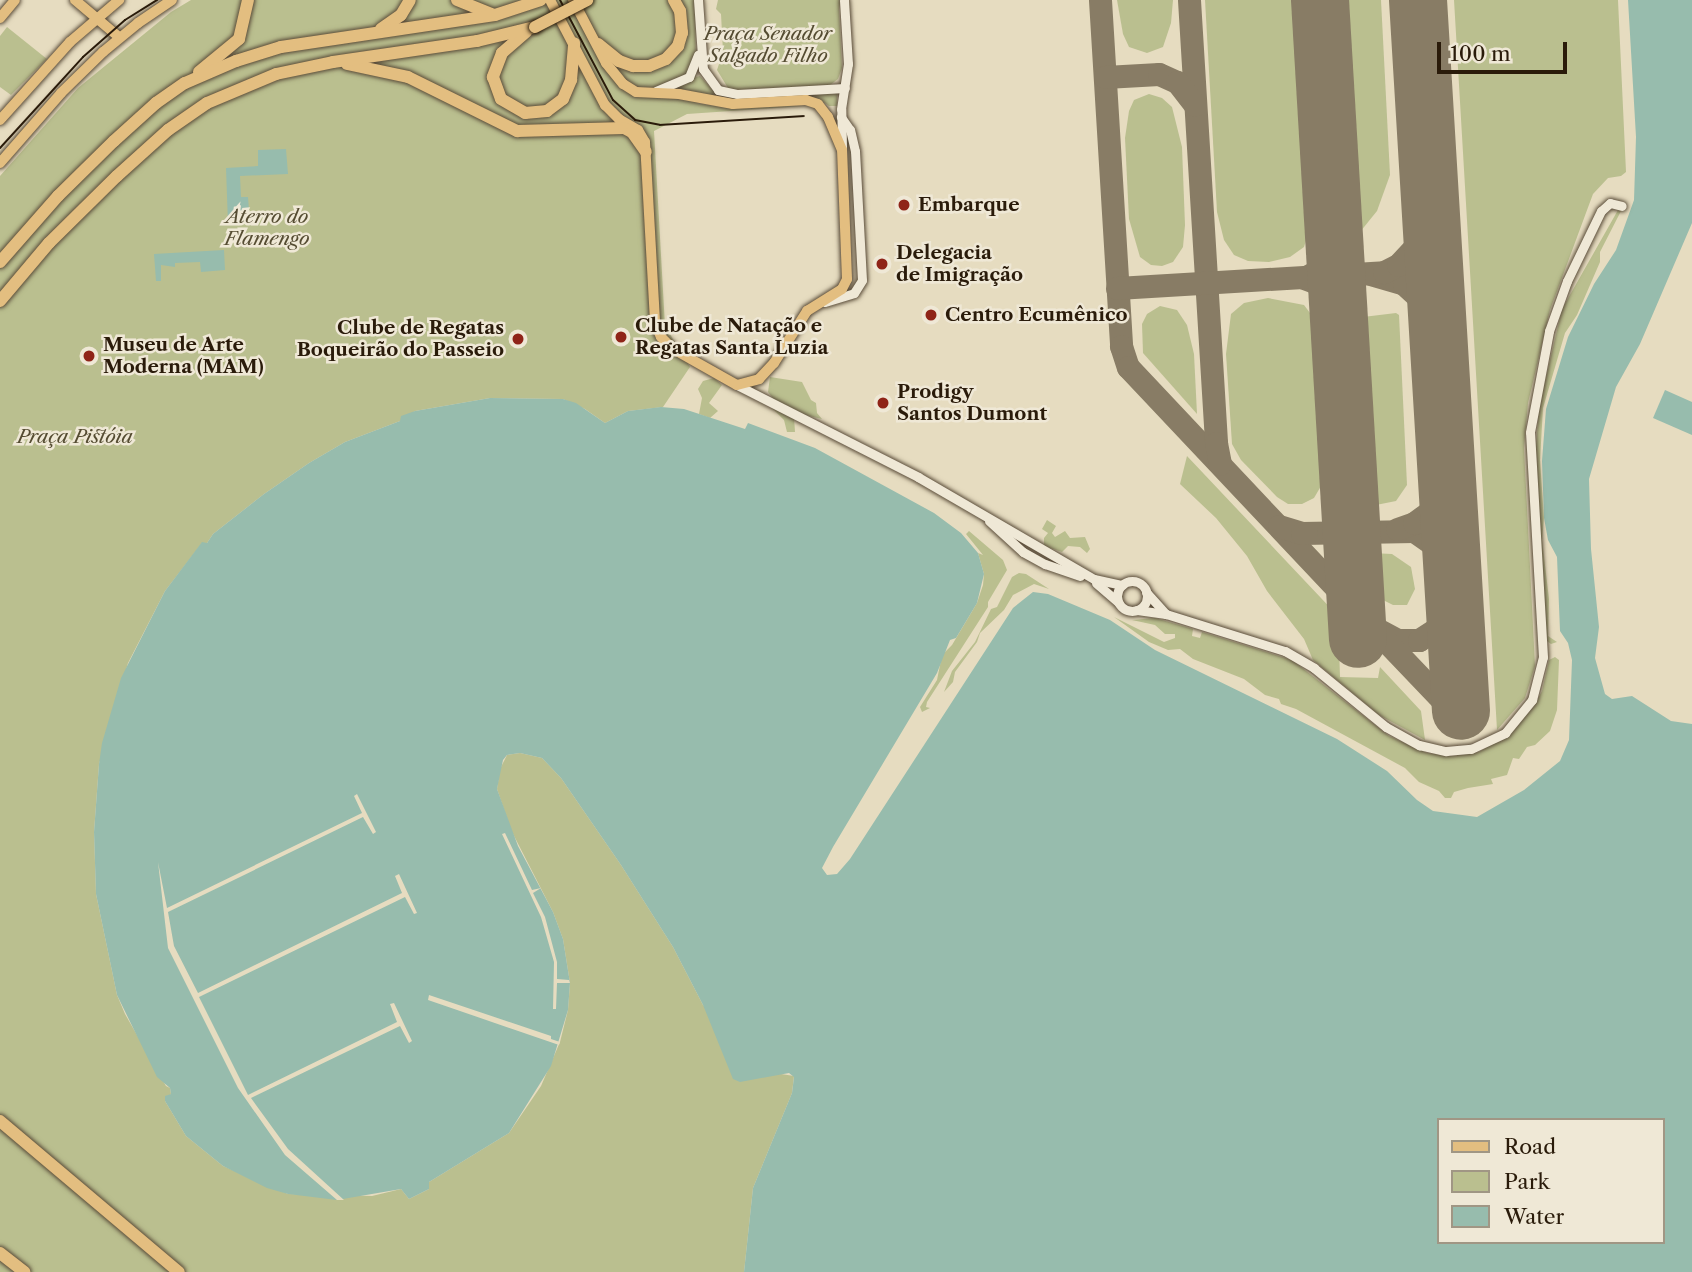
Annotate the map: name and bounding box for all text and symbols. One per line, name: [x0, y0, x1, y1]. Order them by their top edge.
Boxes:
park label: Praça Senador Salgado Filho: [704, 23, 832, 67]
scale bar: [1440, 28, 1570, 72]
text: 100 m: [1450, 41, 1511, 66]
place label: Embarque: [918, 194, 1020, 216]
marker: Embarque: [896, 197, 912, 213]
park label: Aterro do Flamengo: [225, 206, 309, 250]
place label: Delegacia de Imigração: [896, 242, 1023, 286]
marker: Delegacia de Imigração: [874, 256, 890, 272]
place label: Centro Ecumênico: [945, 304, 1128, 326]
marker: Centro Ecumênico: [923, 307, 939, 323]
place label: Clube de Natação e Regatas Santa Luzia: [635, 315, 829, 359]
place label: Clube de Regatas Boqueirão do Passeio: [297, 317, 504, 361]
marker: Clube de Natação e Regatas Santa Luzia: [613, 329, 629, 345]
marker: Clube de Regatas Boqueirão do Passeio: [510, 331, 526, 347]
place label: Museu de Arte Moderna (MAM): [103, 334, 264, 378]
marker: Museu de Arte Moderna (MAM): [81, 348, 97, 364]
place label: Prodigy Santos Dumont: [897, 381, 1047, 425]
marker: Prodigy Santos Dumont: [875, 395, 891, 411]
park label: Praça Pistóia: [17, 426, 133, 448]
legend: [1436, 1118, 1664, 1244]
text: Road: [1504, 1134, 1556, 1159]
text: Park: [1504, 1169, 1550, 1194]
text: Water: [1504, 1204, 1564, 1229]

